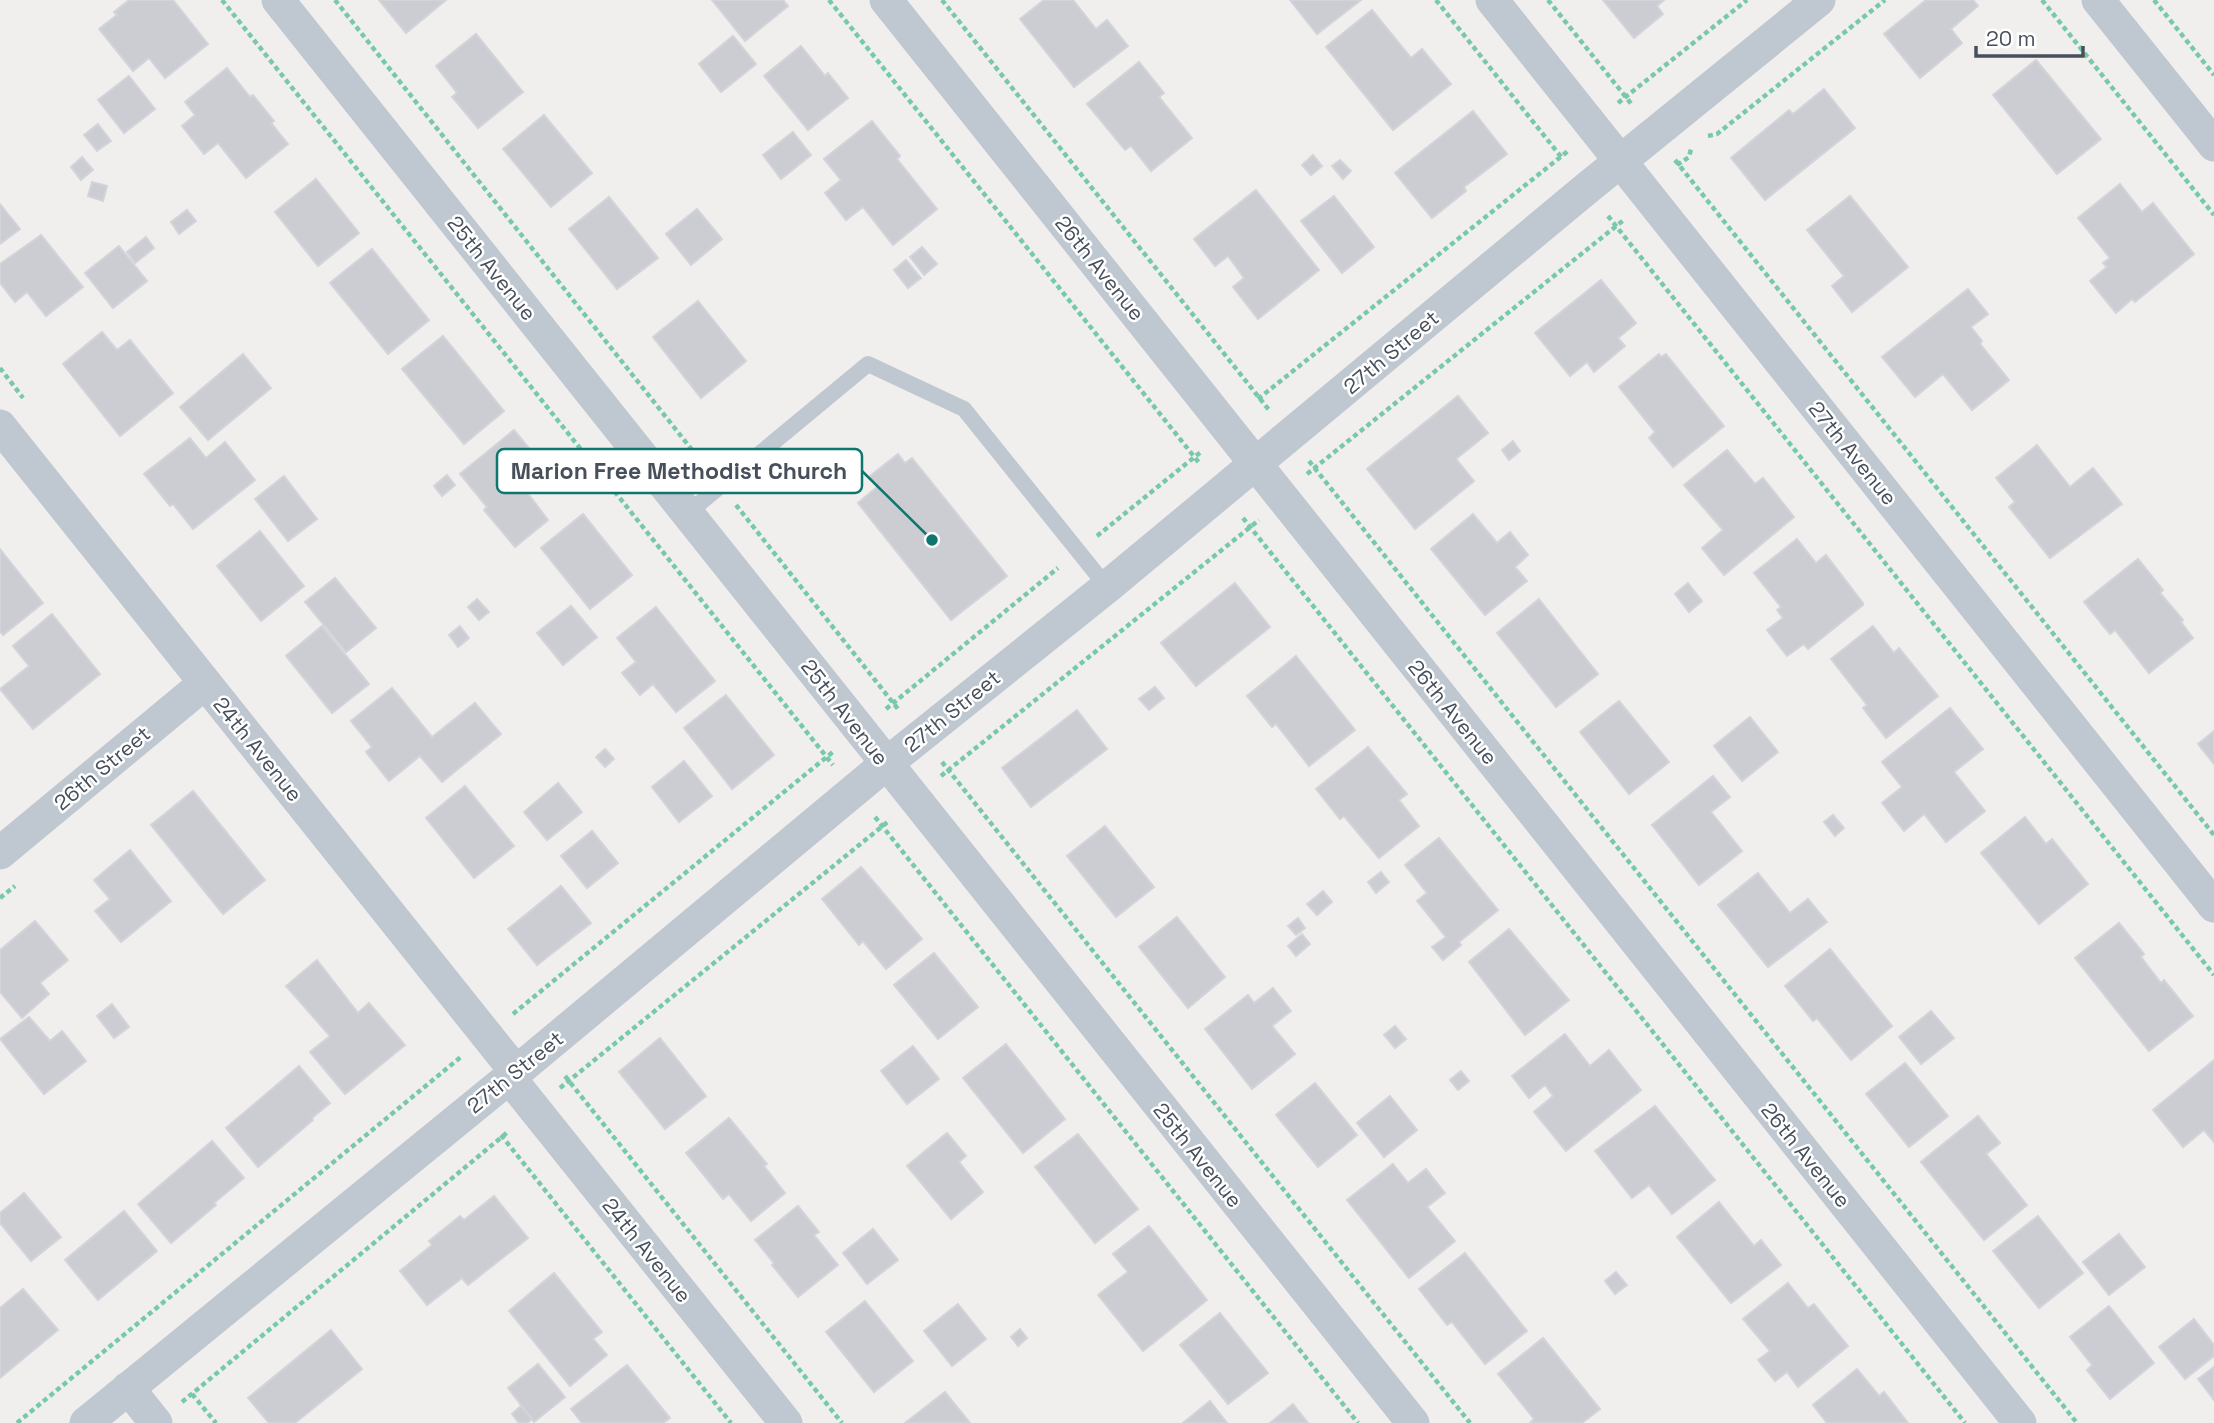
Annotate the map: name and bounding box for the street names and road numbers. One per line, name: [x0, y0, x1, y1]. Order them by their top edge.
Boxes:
street label: 25th Avenue: [442, 210, 542, 326]
street label: 26th Avenue: [1049, 210, 1151, 326]
street label: 27th Street: [1338, 304, 1444, 400]
street label: 27th Avenue: [1803, 395, 1903, 511]
street label: 25th Avenue: [795, 654, 895, 770]
street label: 26th Avenue: [1402, 654, 1504, 770]
street label: 27th Street: [898, 664, 1006, 758]
street label: 24th Avenue: [208, 691, 308, 807]
street label: 26th Street: [48, 720, 156, 816]
street label: 27th Street: [461, 1025, 569, 1119]
street label: 25th Avenue: [1148, 1097, 1248, 1213]
street label: 26th Avenue: [1755, 1097, 1857, 1213]
street label: 24th Avenue: [597, 1192, 697, 1308]

